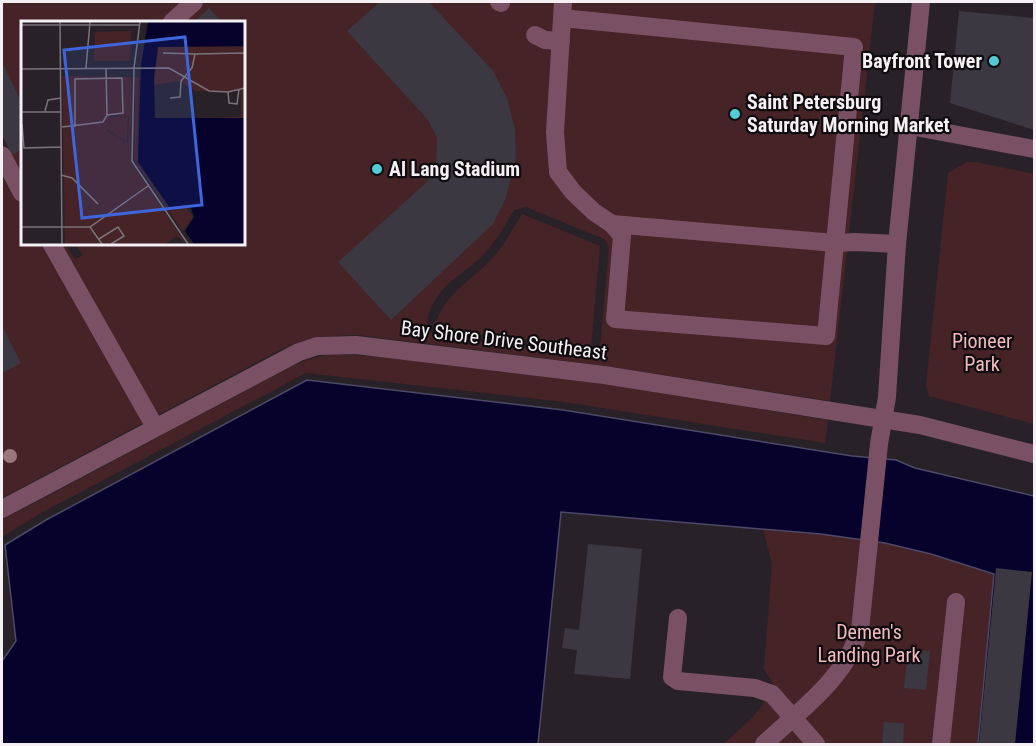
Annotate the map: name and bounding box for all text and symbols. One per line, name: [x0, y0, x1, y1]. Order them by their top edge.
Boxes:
inset map: [21, 21, 244, 244]
place label: Bayfront Tower: [862, 49, 982, 73]
marker: Bayfront Tower: [987, 54, 1001, 68]
place label: Saint Petersburg Saturday Morning Market: [747, 90, 950, 137]
marker: Saint Petersburg Saturday Morning Market: [728, 107, 742, 121]
place label: Al Lang Stadium: [389, 157, 520, 181]
marker: Al Lang Stadium: [370, 162, 384, 176]
street label: Bay Shore Drive Southeast: [400, 315, 608, 365]
park label: Pioneer Park: [952, 329, 1012, 376]
park label: Demen's Landing Park: [817, 620, 921, 667]

